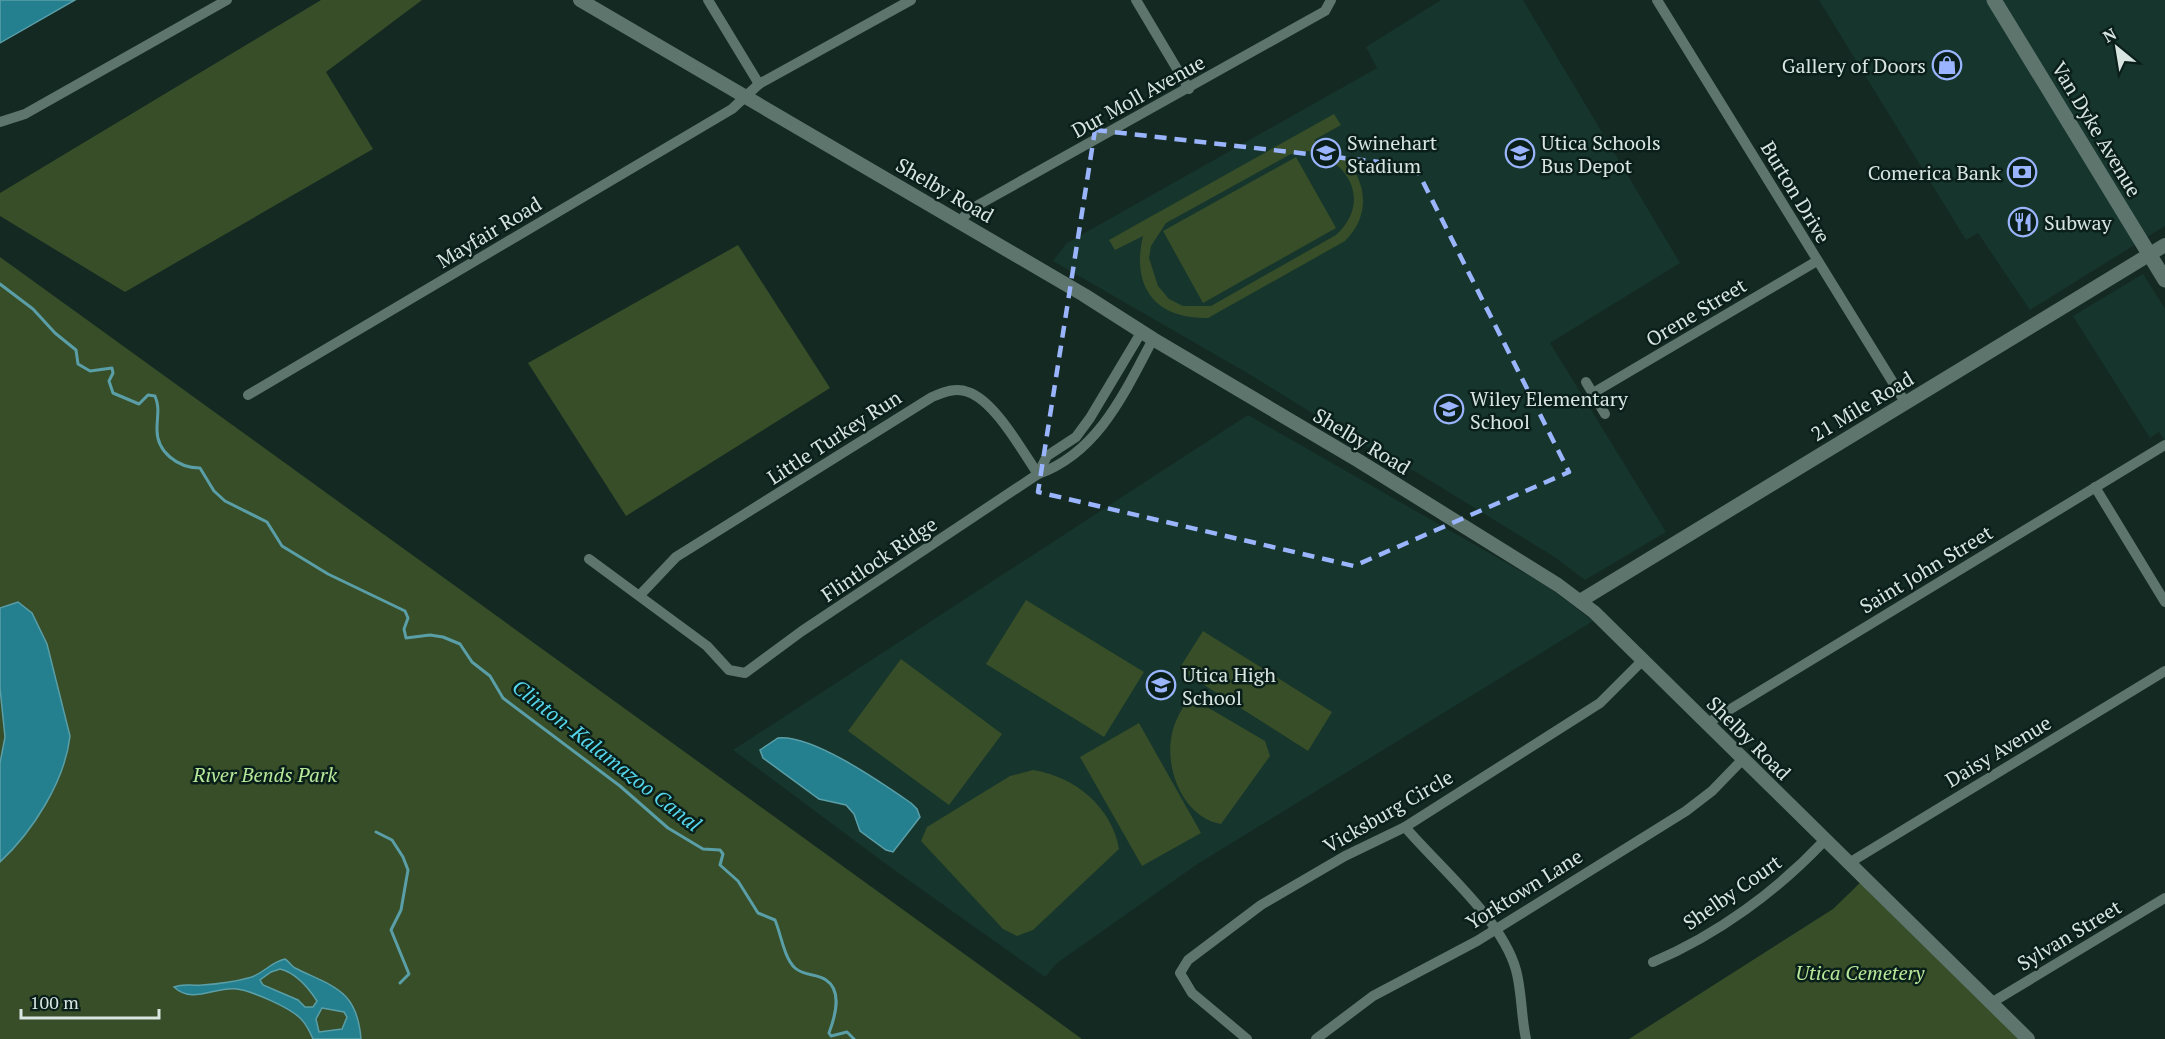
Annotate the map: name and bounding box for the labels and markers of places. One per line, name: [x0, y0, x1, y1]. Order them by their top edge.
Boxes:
shop icon: Gallery of Doors: [1931, 49, 1963, 81]
place label: Gallery of Doors: [1782, 52, 1926, 79]
place label: Swinehart Stadium: [1347, 129, 1438, 179]
place label: Utica Schools Bus Depot: [1541, 129, 1661, 179]
school or university icon: Swinehart Stadium: [1310, 137, 1342, 169]
school or university icon: Utica Schools Bus Depot: [1504, 137, 1536, 169]
bank icon: Comerica Bank: [2006, 156, 2038, 188]
place label: Comerica Bank: [1868, 159, 2002, 186]
restaurant icon: Subway: [2007, 206, 2039, 238]
place label: Subway: [2044, 209, 2113, 236]
place label: Wiley Elementary School: [1470, 385, 1629, 435]
school or university icon: Wiley Elementary School: [1433, 393, 1465, 425]
place label: Utica High School: [1182, 661, 1276, 711]
school or university icon: Utica High School: [1145, 669, 1177, 701]

